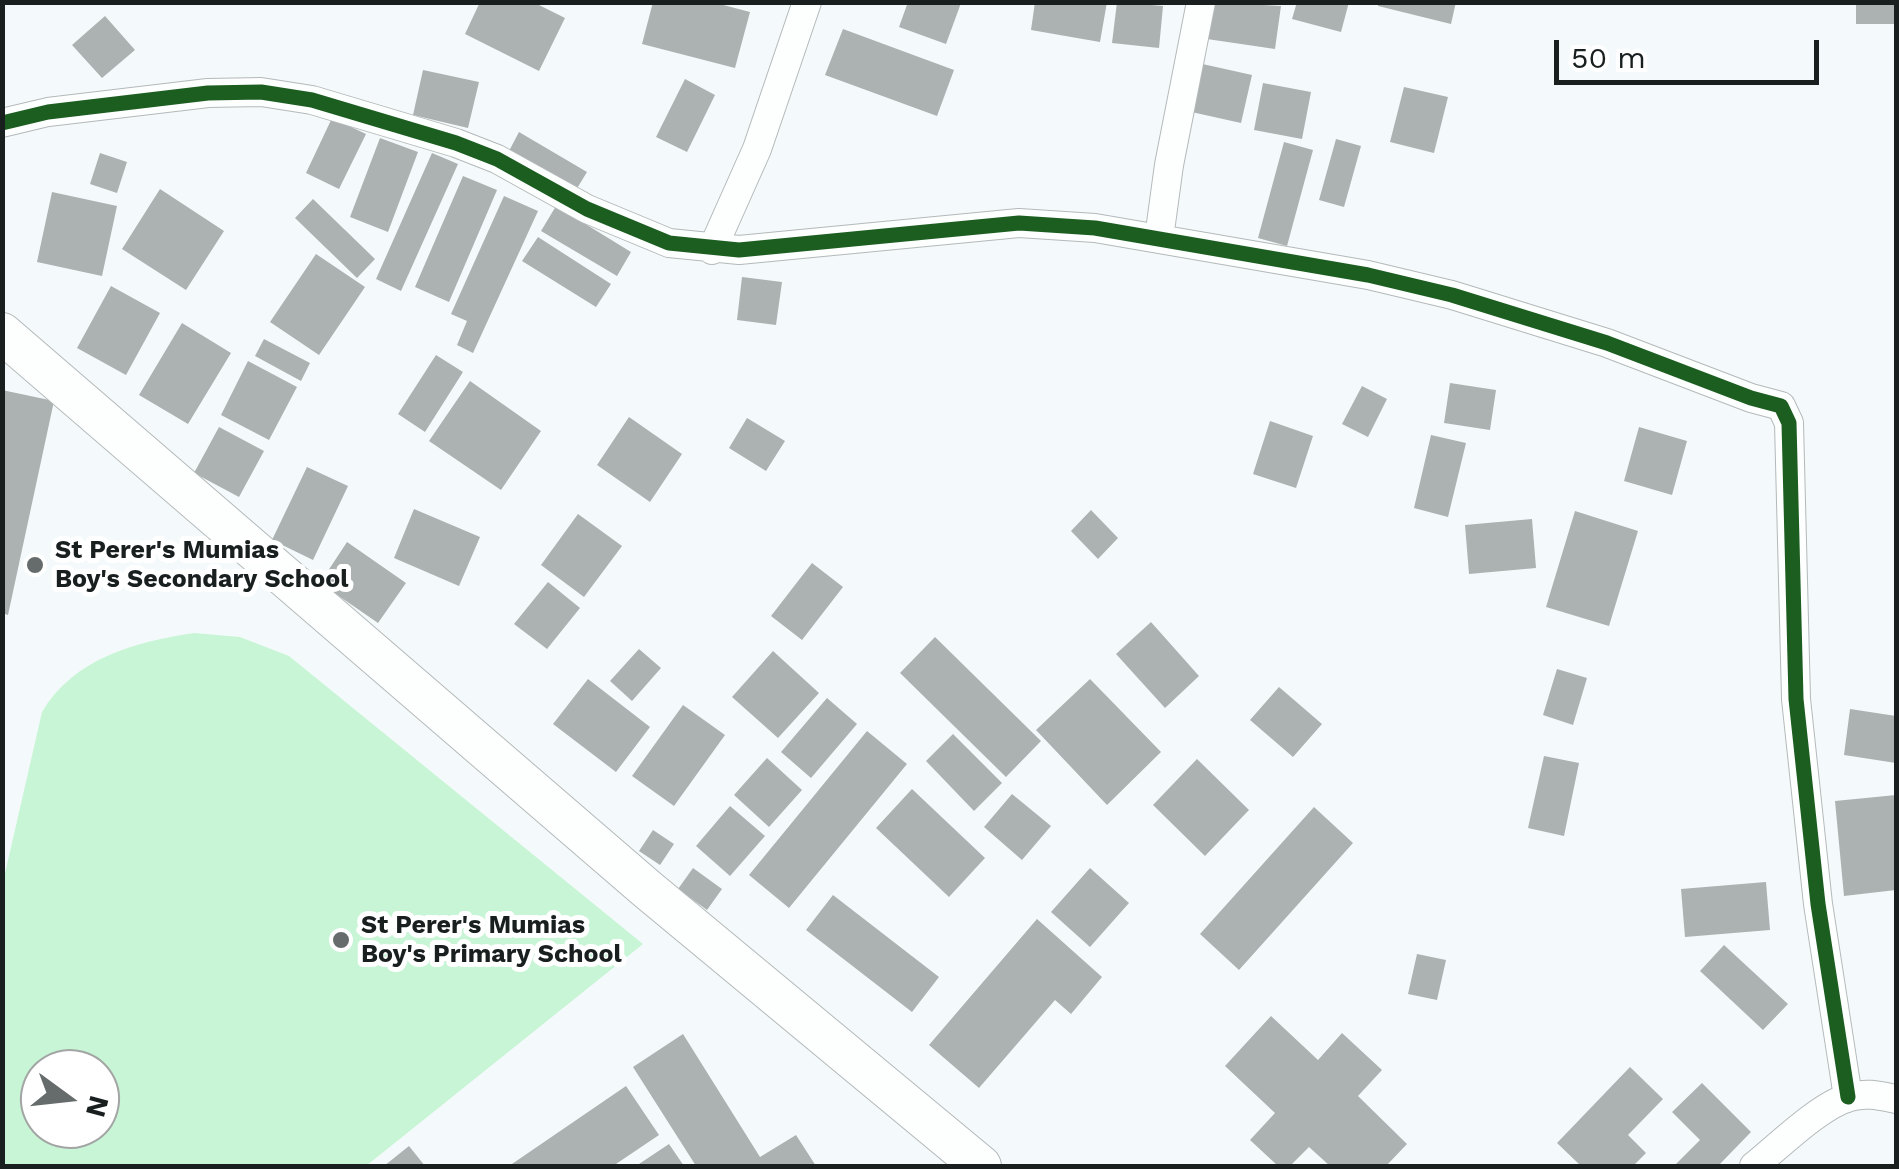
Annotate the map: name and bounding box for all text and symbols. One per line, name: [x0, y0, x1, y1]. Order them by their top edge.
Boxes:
scale bar: [1559, 20, 1824, 82]
text: 50 m: [1571, 40, 1646, 75]
place label: St Perer's Mumias Boy's Secondary School: [55, 536, 348, 595]
marker: St Perer's Mumias Boy's Secondary School: [24, 554, 46, 576]
place label: St Perer's Mumias Boy's Primary School: [361, 911, 622, 970]
marker: St Perer's Mumias Boy's Primary School: [330, 929, 352, 951]
north arrow: [20, 1049, 120, 1149]
text: N: [79, 1092, 116, 1121]

